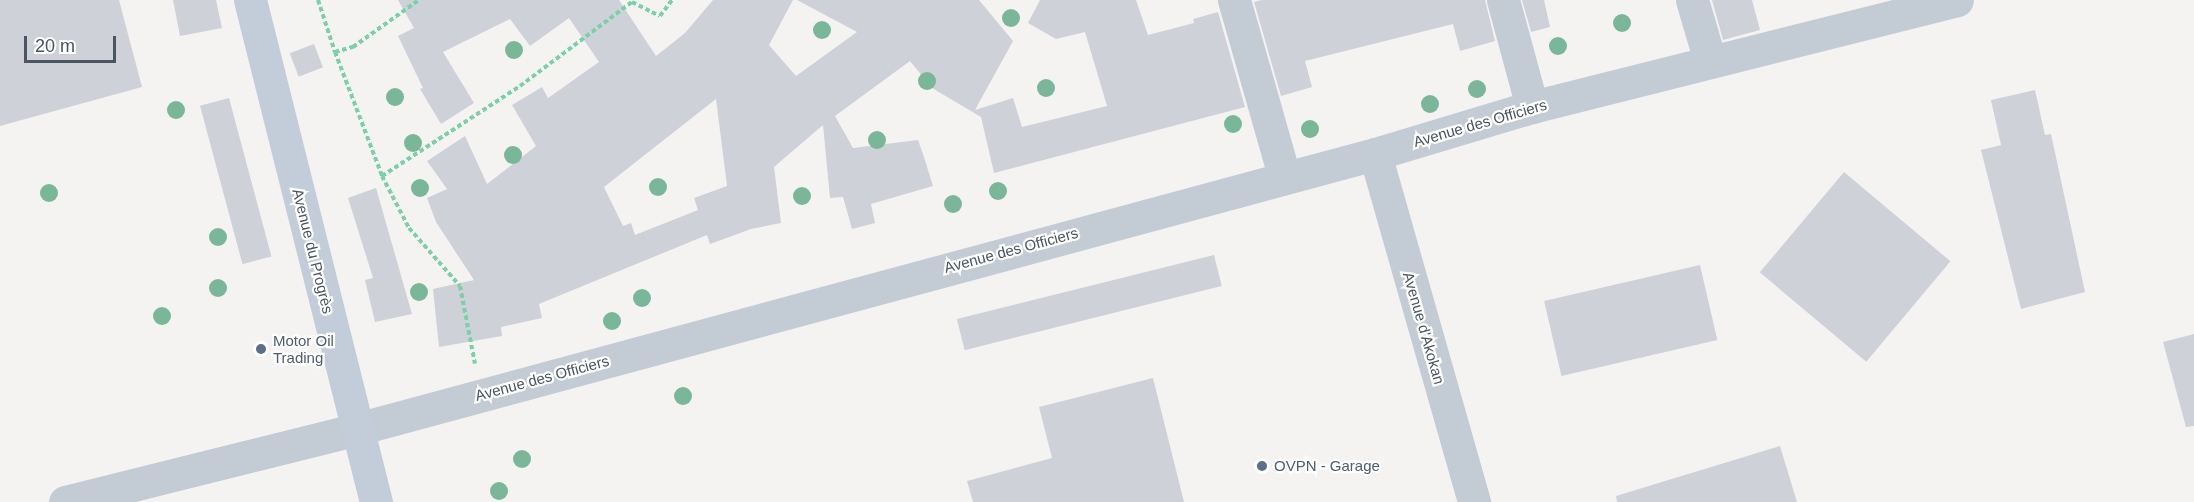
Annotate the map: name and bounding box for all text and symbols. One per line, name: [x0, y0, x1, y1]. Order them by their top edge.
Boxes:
scale bar: [27, 24, 118, 62]
text: 20 m: [35, 36, 75, 56]
street label: Avenue des Officiers: [1411, 95, 1549, 151]
street label: Avenue du Progrès: [289, 187, 337, 315]
street label: Avenue des Officiers: [942, 223, 1080, 277]
street label: Avenue d'Akokan: [1399, 270, 1449, 386]
place label: Motor Oil Trading: [273, 331, 334, 366]
marker: Motor Oil Trading: [254, 342, 268, 356]
street label: Avenue des Officiers: [473, 351, 611, 405]
place label: OVPN - Garage: [1274, 457, 1380, 475]
marker: OVPN - Garage: [1255, 459, 1269, 473]

